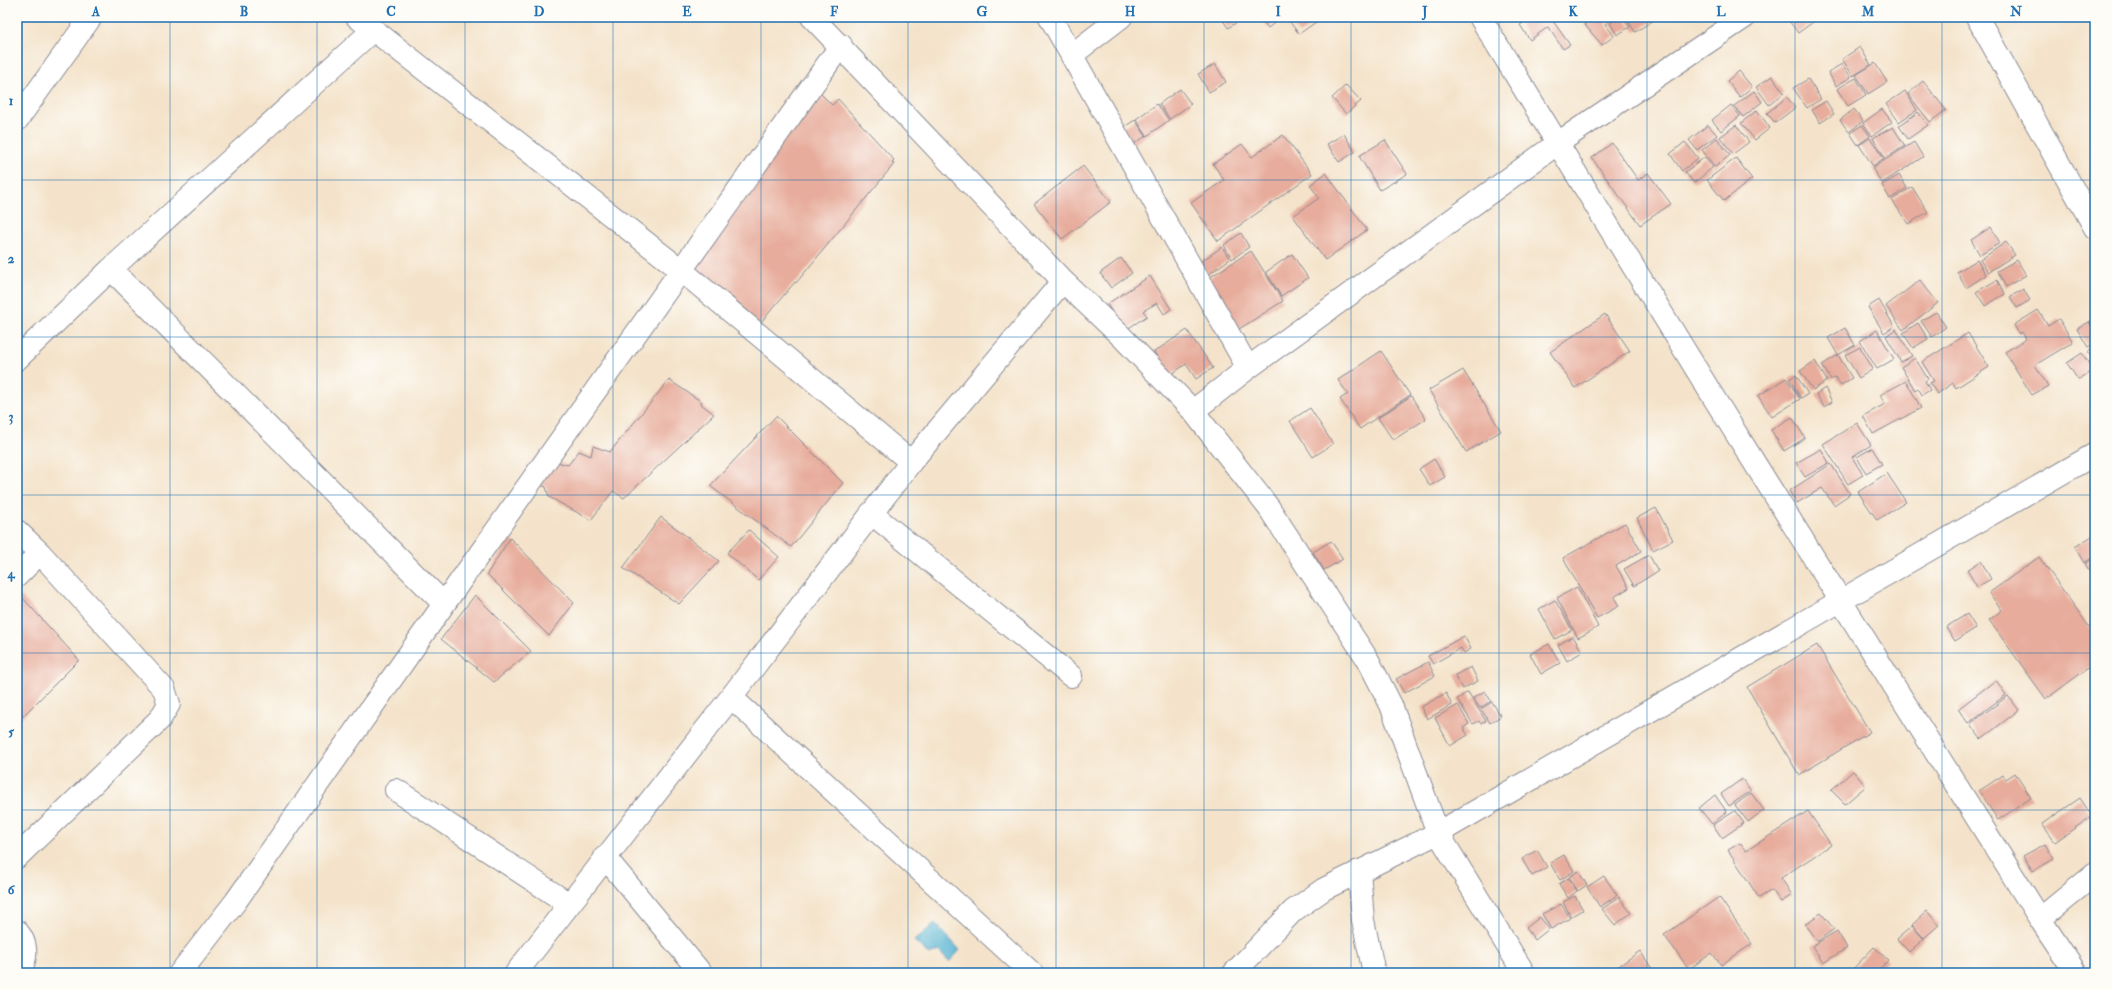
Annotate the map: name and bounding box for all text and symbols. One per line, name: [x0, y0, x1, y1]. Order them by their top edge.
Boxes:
text: A: [91, 4, 101, 20]
text: B: [240, 4, 248, 20]
text: C: [386, 4, 396, 20]
text: D: [534, 4, 545, 20]
text: E: [682, 4, 692, 20]
text: F: [830, 4, 839, 20]
text: G: [977, 4, 988, 20]
text: H: [1125, 4, 1136, 20]
text: I: [1275, 4, 1281, 20]
text: J: [1421, 4, 1428, 21]
text: K: [1568, 4, 1578, 20]
text: L: [1716, 4, 1726, 20]
text: M: [1861, 4, 1875, 20]
text: N: [2009, 4, 2022, 20]
text: 1: [9, 93, 14, 109]
text: 2: [8, 251, 15, 267]
text: 3: [9, 409, 14, 425]
text: 4: [6, 566, 15, 582]
text: 5: [8, 724, 14, 740]
text: 6: [8, 882, 16, 898]

